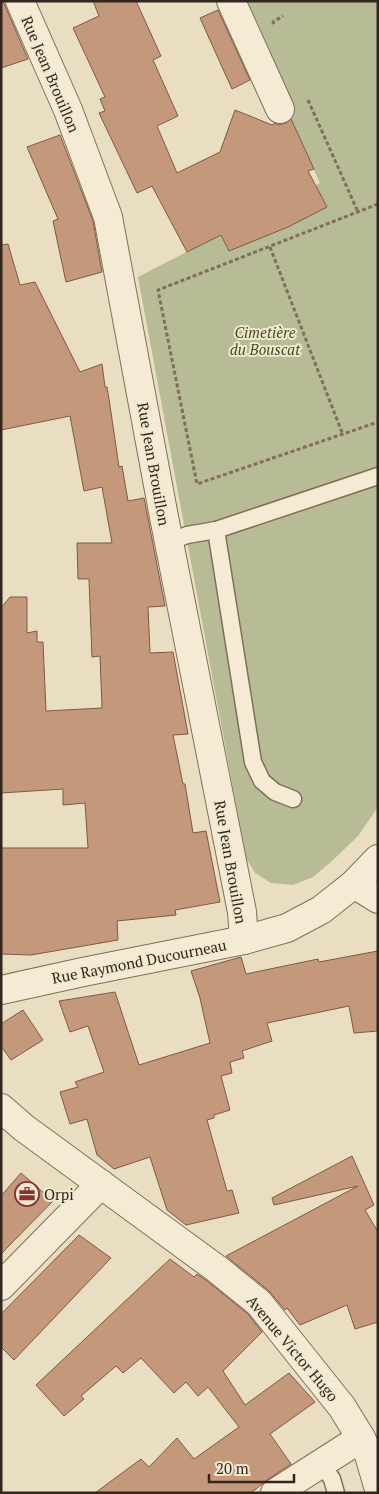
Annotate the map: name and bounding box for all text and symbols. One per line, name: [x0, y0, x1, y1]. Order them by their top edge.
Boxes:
street label: Rue Jean Brouillon: [17, 13, 85, 135]
park label: Cimetière du Bouscat: [230, 322, 301, 359]
street label: Rue Jean Brouillon: [133, 401, 175, 527]
street label: Rue Jean Brouillon: [210, 799, 252, 925]
street label: Rue Raymond Ducourneau: [50, 934, 228, 988]
office icon: Orpi: [14, 1181, 40, 1207]
place label: Orpi: [44, 1184, 74, 1204]
street label: Avenue Victor Hugo: [243, 1291, 343, 1405]
scale bar: [209, 1452, 294, 1484]
text: 20 m: [216, 1458, 249, 1478]

